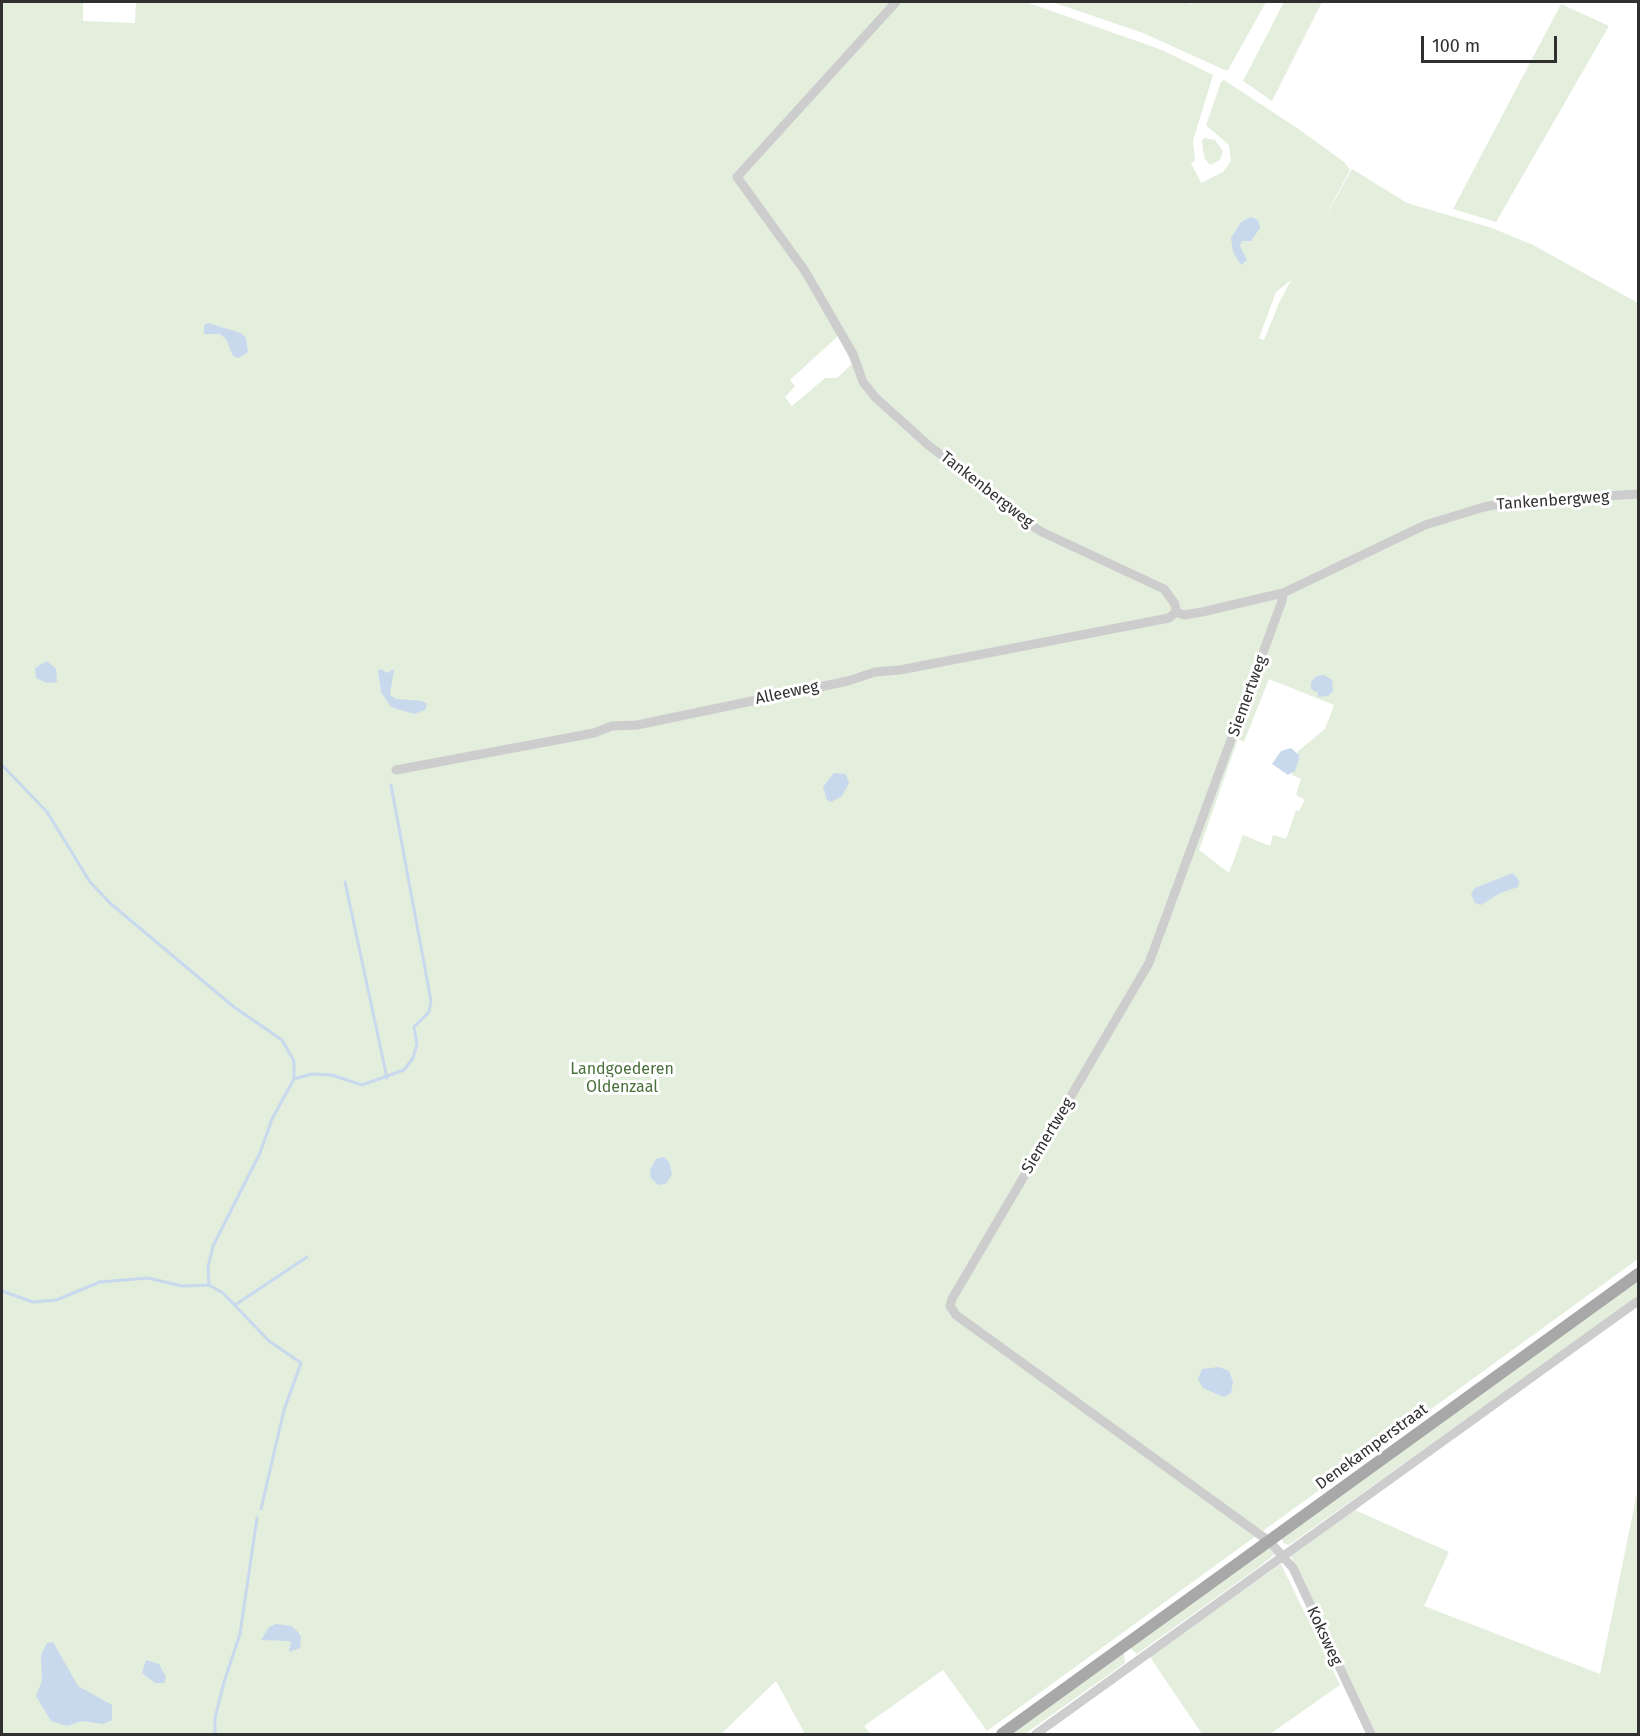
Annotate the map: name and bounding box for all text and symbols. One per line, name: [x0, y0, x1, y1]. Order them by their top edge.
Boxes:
scale bar: [1424, 24, 1560, 62]
text: 100 m: [1432, 35, 1480, 57]
street label: Tankenbergweg: [937, 448, 1037, 532]
street label: Tankenbergweg: [1496, 487, 1610, 515]
street label: Siemertweg: [1224, 653, 1272, 739]
street label: Alleeweg: [753, 677, 821, 709]
park label: Landgoederen Oldenzaal: [570, 1060, 674, 1098]
street label: Siemertweg: [1018, 1095, 1078, 1177]
street label: Denekamperstraat: [1312, 1400, 1432, 1494]
street label: Koksweg: [1302, 1604, 1346, 1668]

